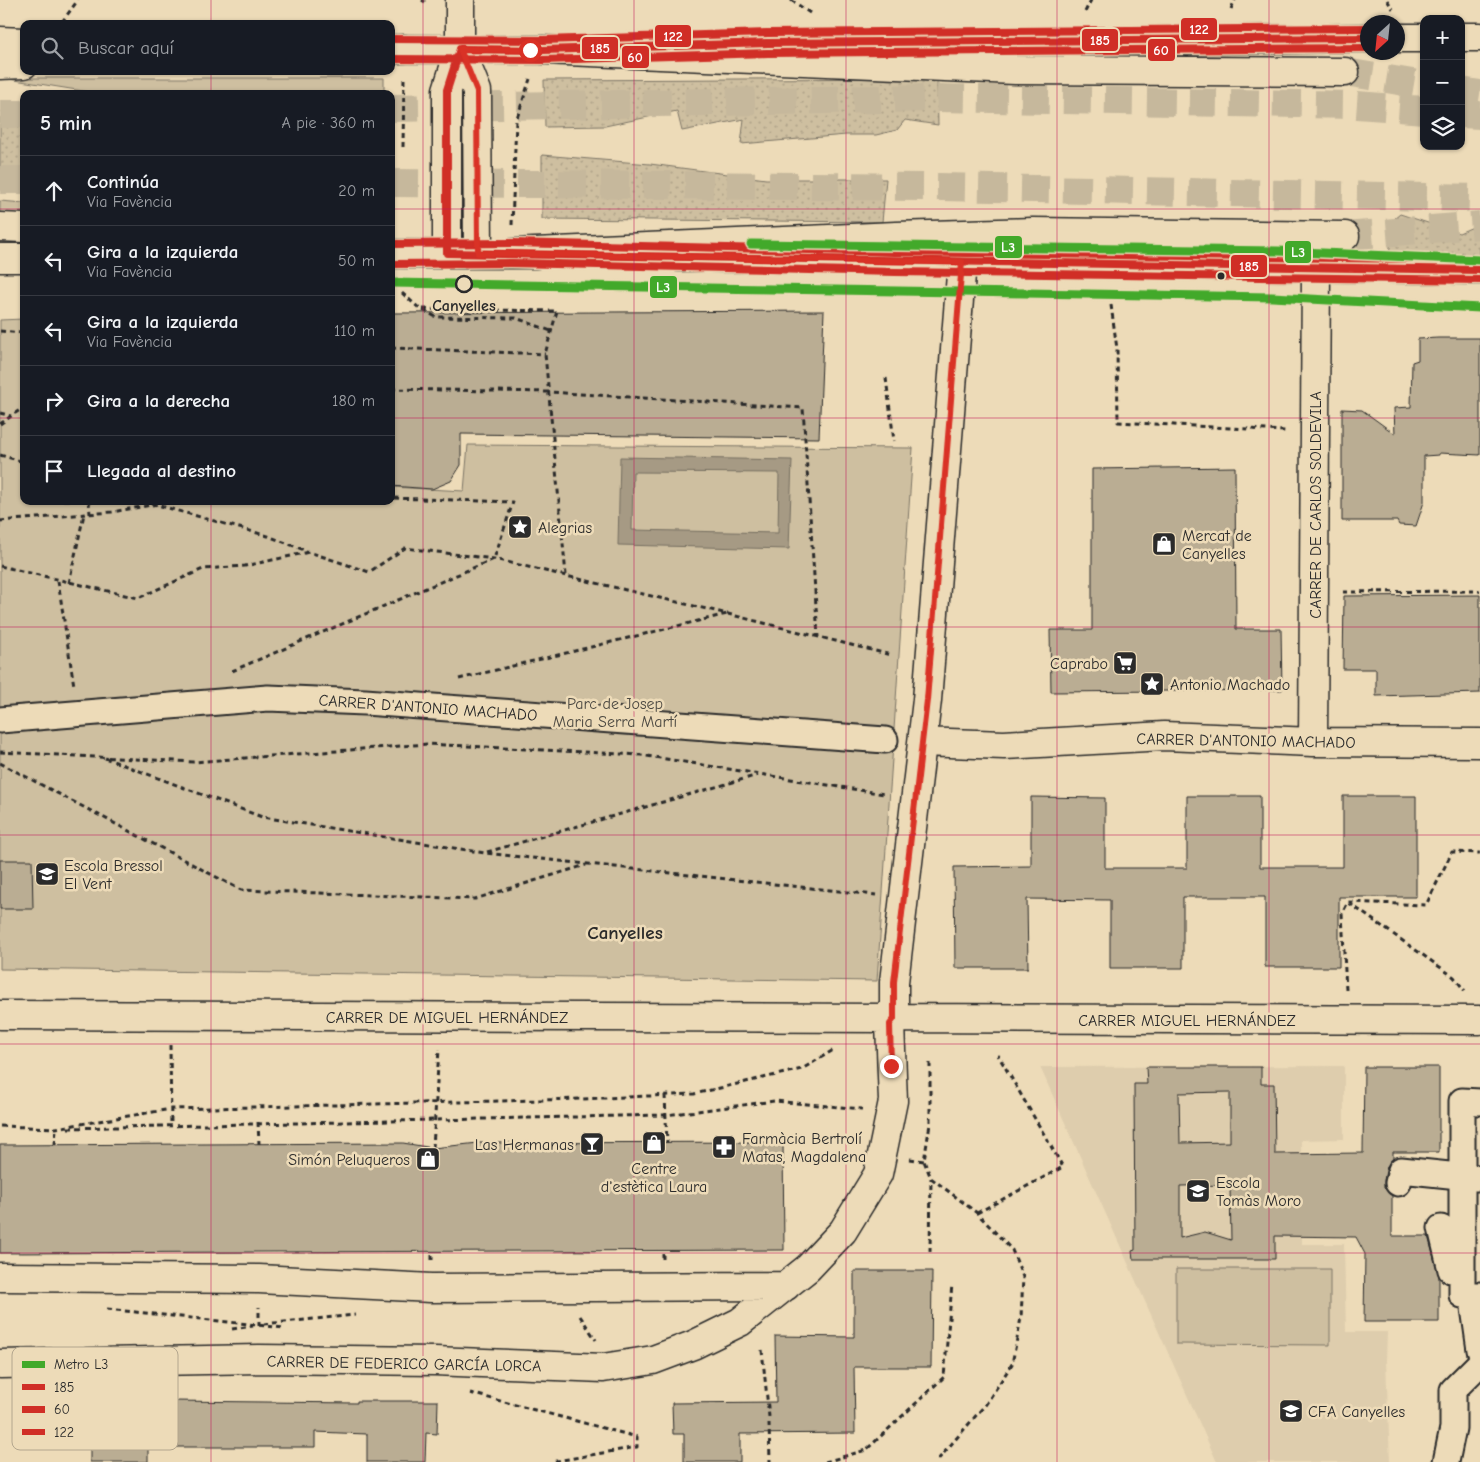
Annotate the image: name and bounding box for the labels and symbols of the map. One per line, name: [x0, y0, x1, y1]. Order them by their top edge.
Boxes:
north arrow: [1360, 15, 1405, 60]
line badge: 122: [1180, 17, 1218, 41]
text: 122: [1189, 21, 1209, 38]
line badge: 122: [654, 24, 692, 48]
text: 122: [663, 28, 683, 45]
line badge: 185: [1081, 28, 1119, 52]
text: 185: [1090, 32, 1110, 49]
line badge: 185: [581, 36, 619, 60]
line badge: 60: [1147, 38, 1176, 62]
route start: [519, 39, 542, 62]
text: 185: [590, 40, 610, 57]
text: 60: [1153, 42, 1169, 59]
line badge: 60: [621, 45, 650, 69]
text: 60: [627, 49, 643, 66]
line badge: L3: [994, 235, 1023, 259]
text: L3: [1001, 239, 1015, 256]
line badge: L3: [1284, 240, 1312, 264]
text: L3: [1291, 244, 1305, 261]
line badge: 185: [1230, 254, 1268, 278]
text: 185: [1239, 258, 1259, 275]
unlabelled marker: [1216, 271, 1226, 281]
marker: Canyelles: [455, 275, 473, 293]
line badge: L3: [649, 275, 678, 299]
text: L3: [656, 279, 670, 296]
place label: Canyelles: [432, 297, 496, 315]
street label: CARRER DE CARLOS SOLDEVILA: [1307, 391, 1325, 619]
place icon: Alegrias: [507, 514, 533, 540]
place label: Alegrias: [538, 519, 593, 537]
place label: Mercat de Canyelles: [1182, 527, 1252, 563]
shop icon: Mercat de Canyelles: [1151, 531, 1177, 557]
supermarket icon: Caprabo: [1112, 650, 1138, 676]
place label: Caprabo: [1050, 655, 1108, 673]
place icon: Antonio Machado: [1139, 671, 1165, 697]
place label: Antonio Machado: [1170, 676, 1290, 694]
street label: CARRER D'ANTONIO MACHADO: [318, 691, 538, 725]
park label: Parc de Josep Maria Serra Martí: [553, 695, 678, 731]
street label: CARRER D'ANTONIO MACHADO: [1136, 730, 1356, 752]
place label: Escola Bressol El Vent: [64, 857, 163, 893]
school or university icon: Escola Bressol El Vent: [34, 861, 60, 887]
district label: Canyelles: [587, 922, 663, 944]
street label: CARRER DE MIGUEL HERNÁNDEZ: [326, 1008, 568, 1027]
street label: CARRER MIGUEL HERNÁNDEZ: [1078, 1011, 1296, 1030]
route end: [880, 1055, 903, 1078]
shop icon: Centre d'estètica Laura: [641, 1130, 667, 1156]
place label: Farmàcia Bertrolí Matas, Magdalena: [742, 1130, 866, 1166]
bar icon: Las Hermanas: [579, 1131, 605, 1157]
pharmacy icon: Farmàcia Bertrolí Matas, Magdalena: [711, 1134, 737, 1160]
place label: Las Hermanas: [475, 1136, 574, 1154]
shop icon: Simón Peluqueros: [415, 1146, 441, 1172]
place label: Simón Peluqueros: [288, 1151, 410, 1169]
place label: Centre d'estètica Laura: [601, 1160, 707, 1196]
place label: Escola Tomàs Moro: [1216, 1174, 1301, 1210]
school or university icon: Escola Tomàs Moro: [1185, 1178, 1211, 1204]
legend: [12, 1347, 178, 1450]
street label: CARRER DE FEDERICO GARCÍA LORCA: [267, 1352, 541, 1375]
text: Metro L3: [54, 1356, 108, 1373]
text: 185: [54, 1379, 74, 1396]
school or university icon: CFA Canyelles: [1278, 1398, 1304, 1424]
text: 60: [54, 1401, 70, 1418]
place label: CFA Canyelles: [1308, 1403, 1405, 1421]
text: 122: [54, 1424, 74, 1441]

